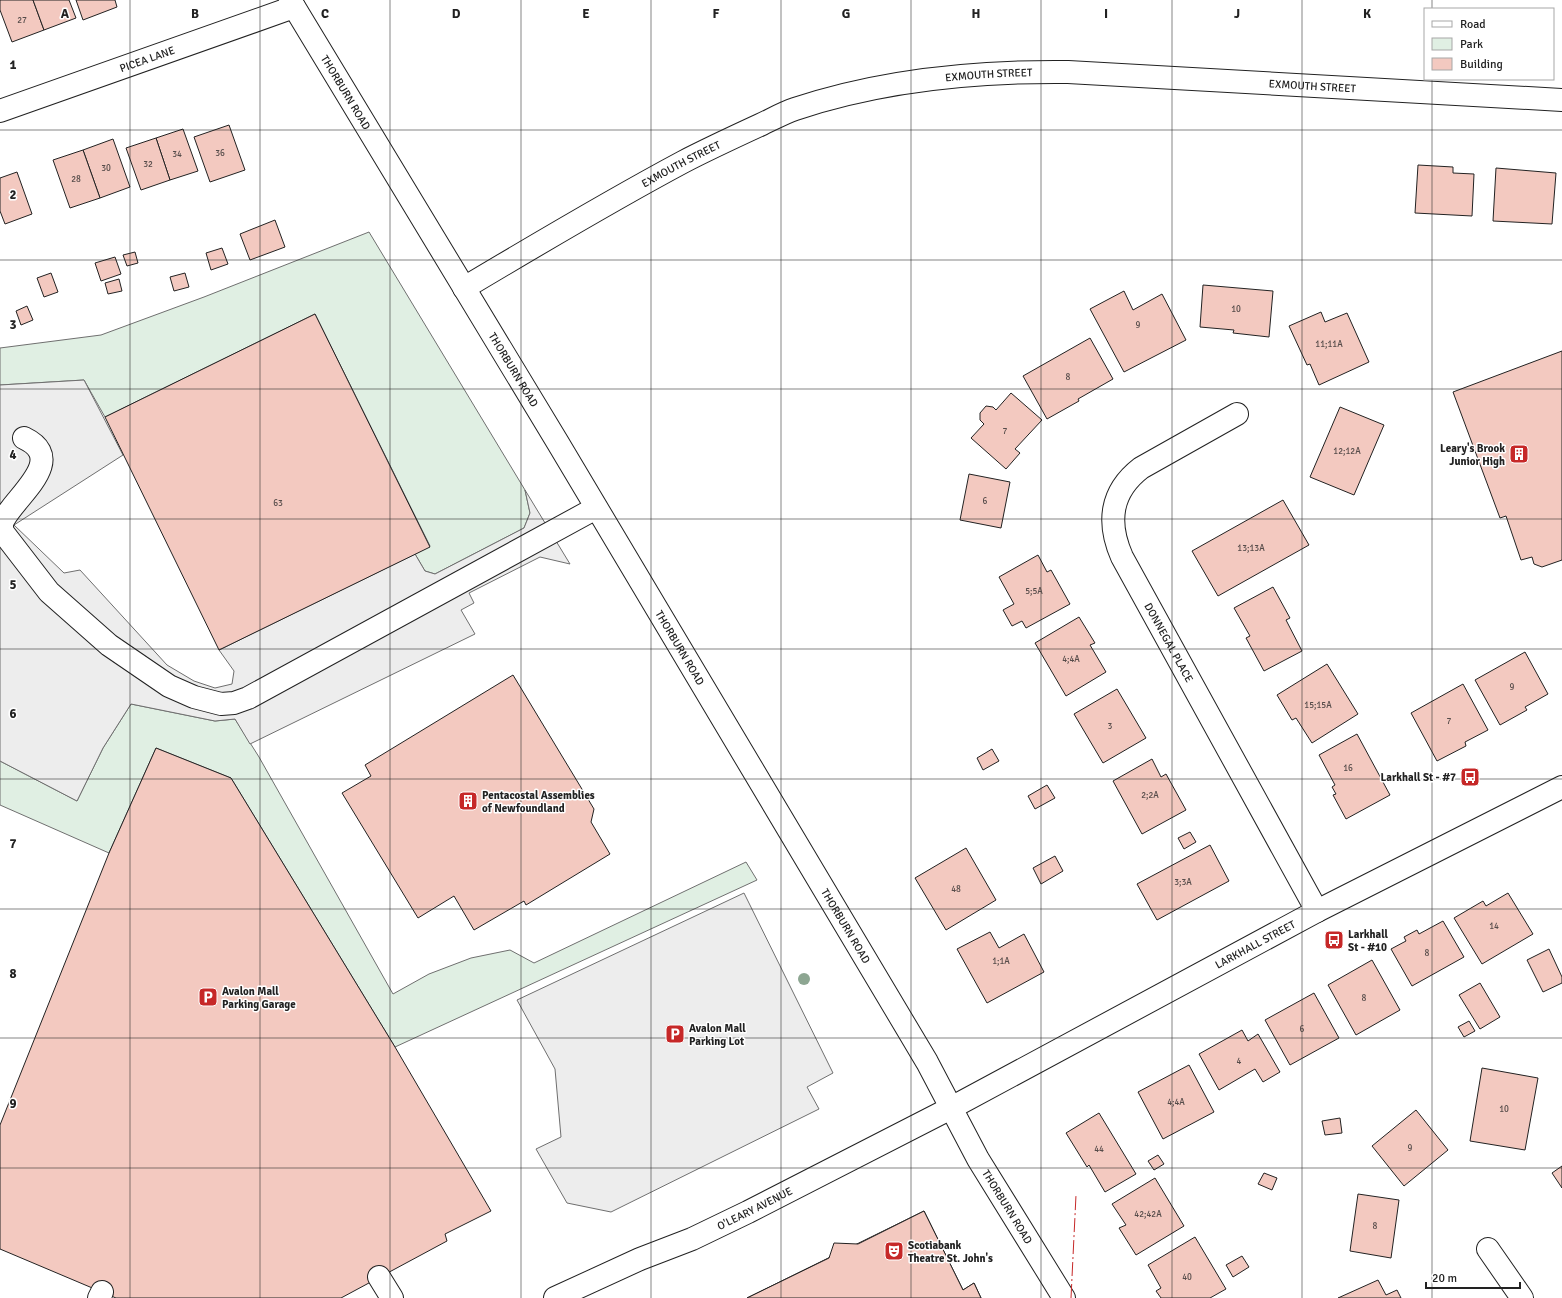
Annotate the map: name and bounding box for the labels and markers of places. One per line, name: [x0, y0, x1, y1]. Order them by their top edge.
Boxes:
place label: Leary's Brook Junior High: [1440, 442, 1505, 468]
building icon: Leary's Brook Junior High: [1508, 443, 1530, 465]
bus stop icon: Larkhall St - #7: [1459, 766, 1481, 788]
place label: Larkhall St - #7: [1381, 771, 1456, 784]
place label: Pentacostal Assemblies of Newfoundland: [482, 789, 595, 815]
building icon: Pentacostal Assemblies of Newfoundland: [457, 790, 479, 812]
place label: Larkhall St - #10: [1348, 928, 1388, 954]
bus stop icon: Larkhall St - #10: [1323, 929, 1345, 951]
place label: Avalon Mall Parking Garage: [222, 985, 296, 1011]
parking icon: Avalon Mall Parking Garage: [197, 986, 219, 1008]
place label: Avalon Mall Parking Lot: [689, 1022, 746, 1048]
parking icon: Avalon Mall Parking Lot: [664, 1023, 686, 1045]
place label: Scotiabank Theatre St. John's: [908, 1239, 993, 1265]
theatre icon: Scotiabank Theatre St. John's: [883, 1240, 905, 1262]

